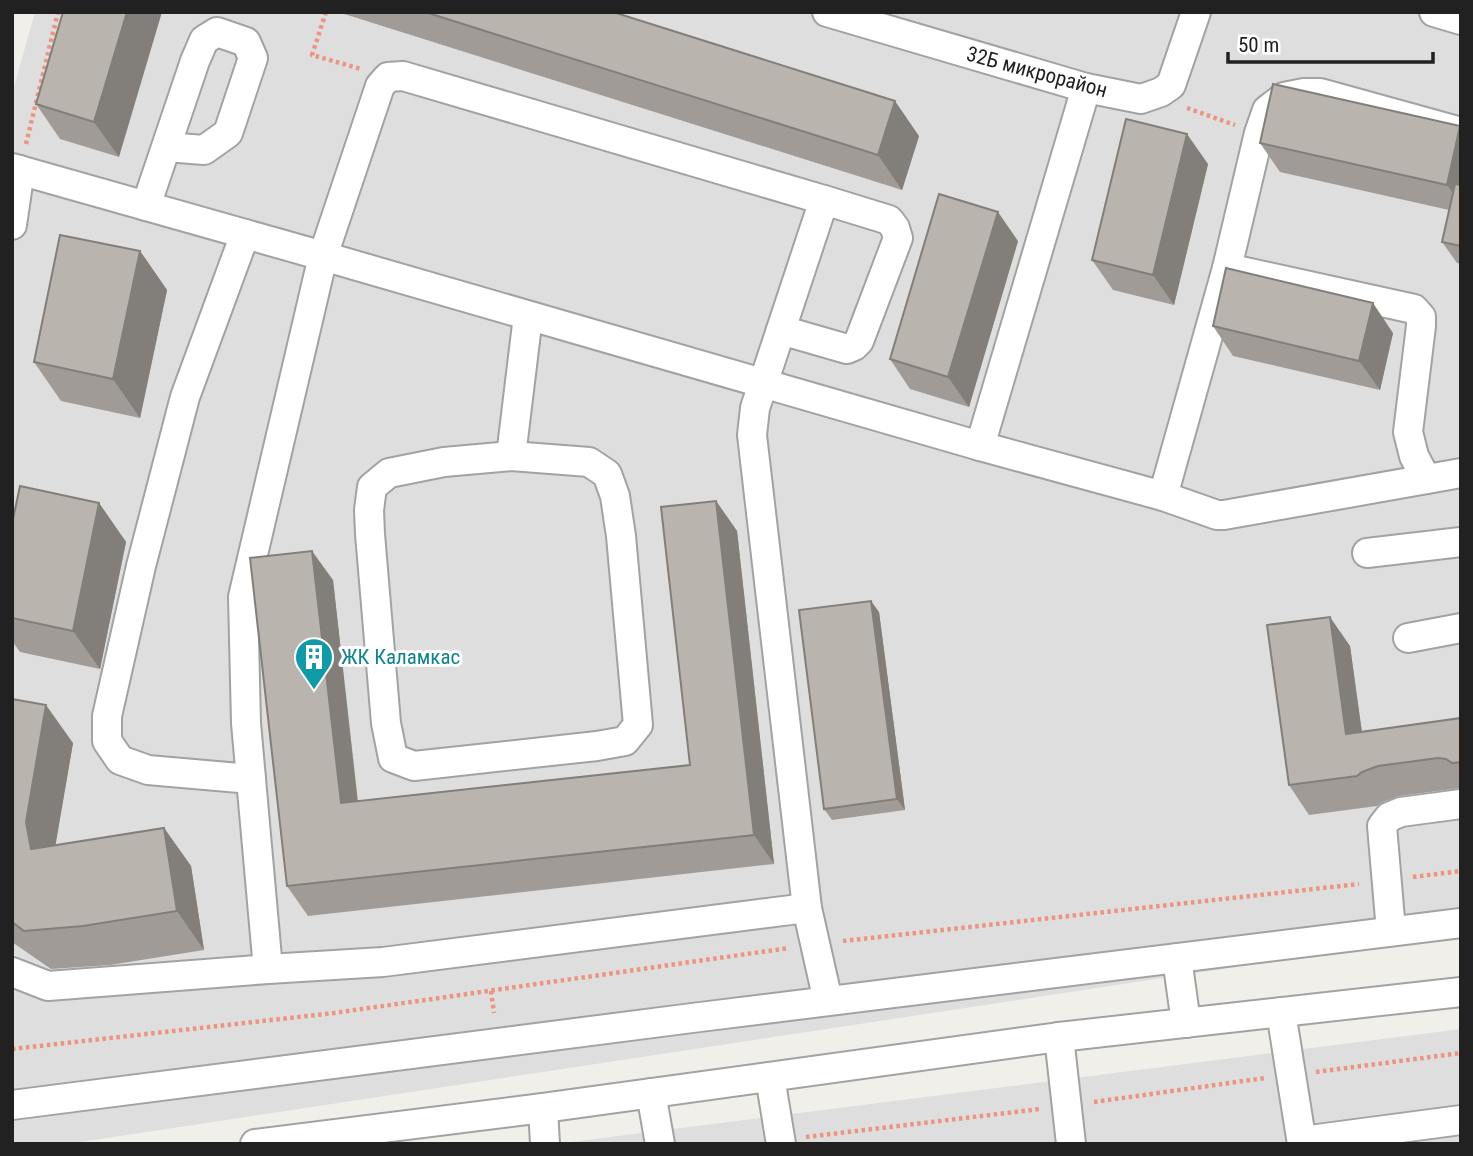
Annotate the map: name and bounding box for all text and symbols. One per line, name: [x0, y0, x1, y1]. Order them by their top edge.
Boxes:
scale bar: [1228, 21, 1433, 65]
text: 50 m: [1238, 33, 1279, 57]
street label: 32Б микрорайон: [964, 42, 1110, 102]
building icon: ЖК Каламкас: [293, 636, 335, 691]
place label: ЖК Каламкас: [341, 645, 460, 669]

